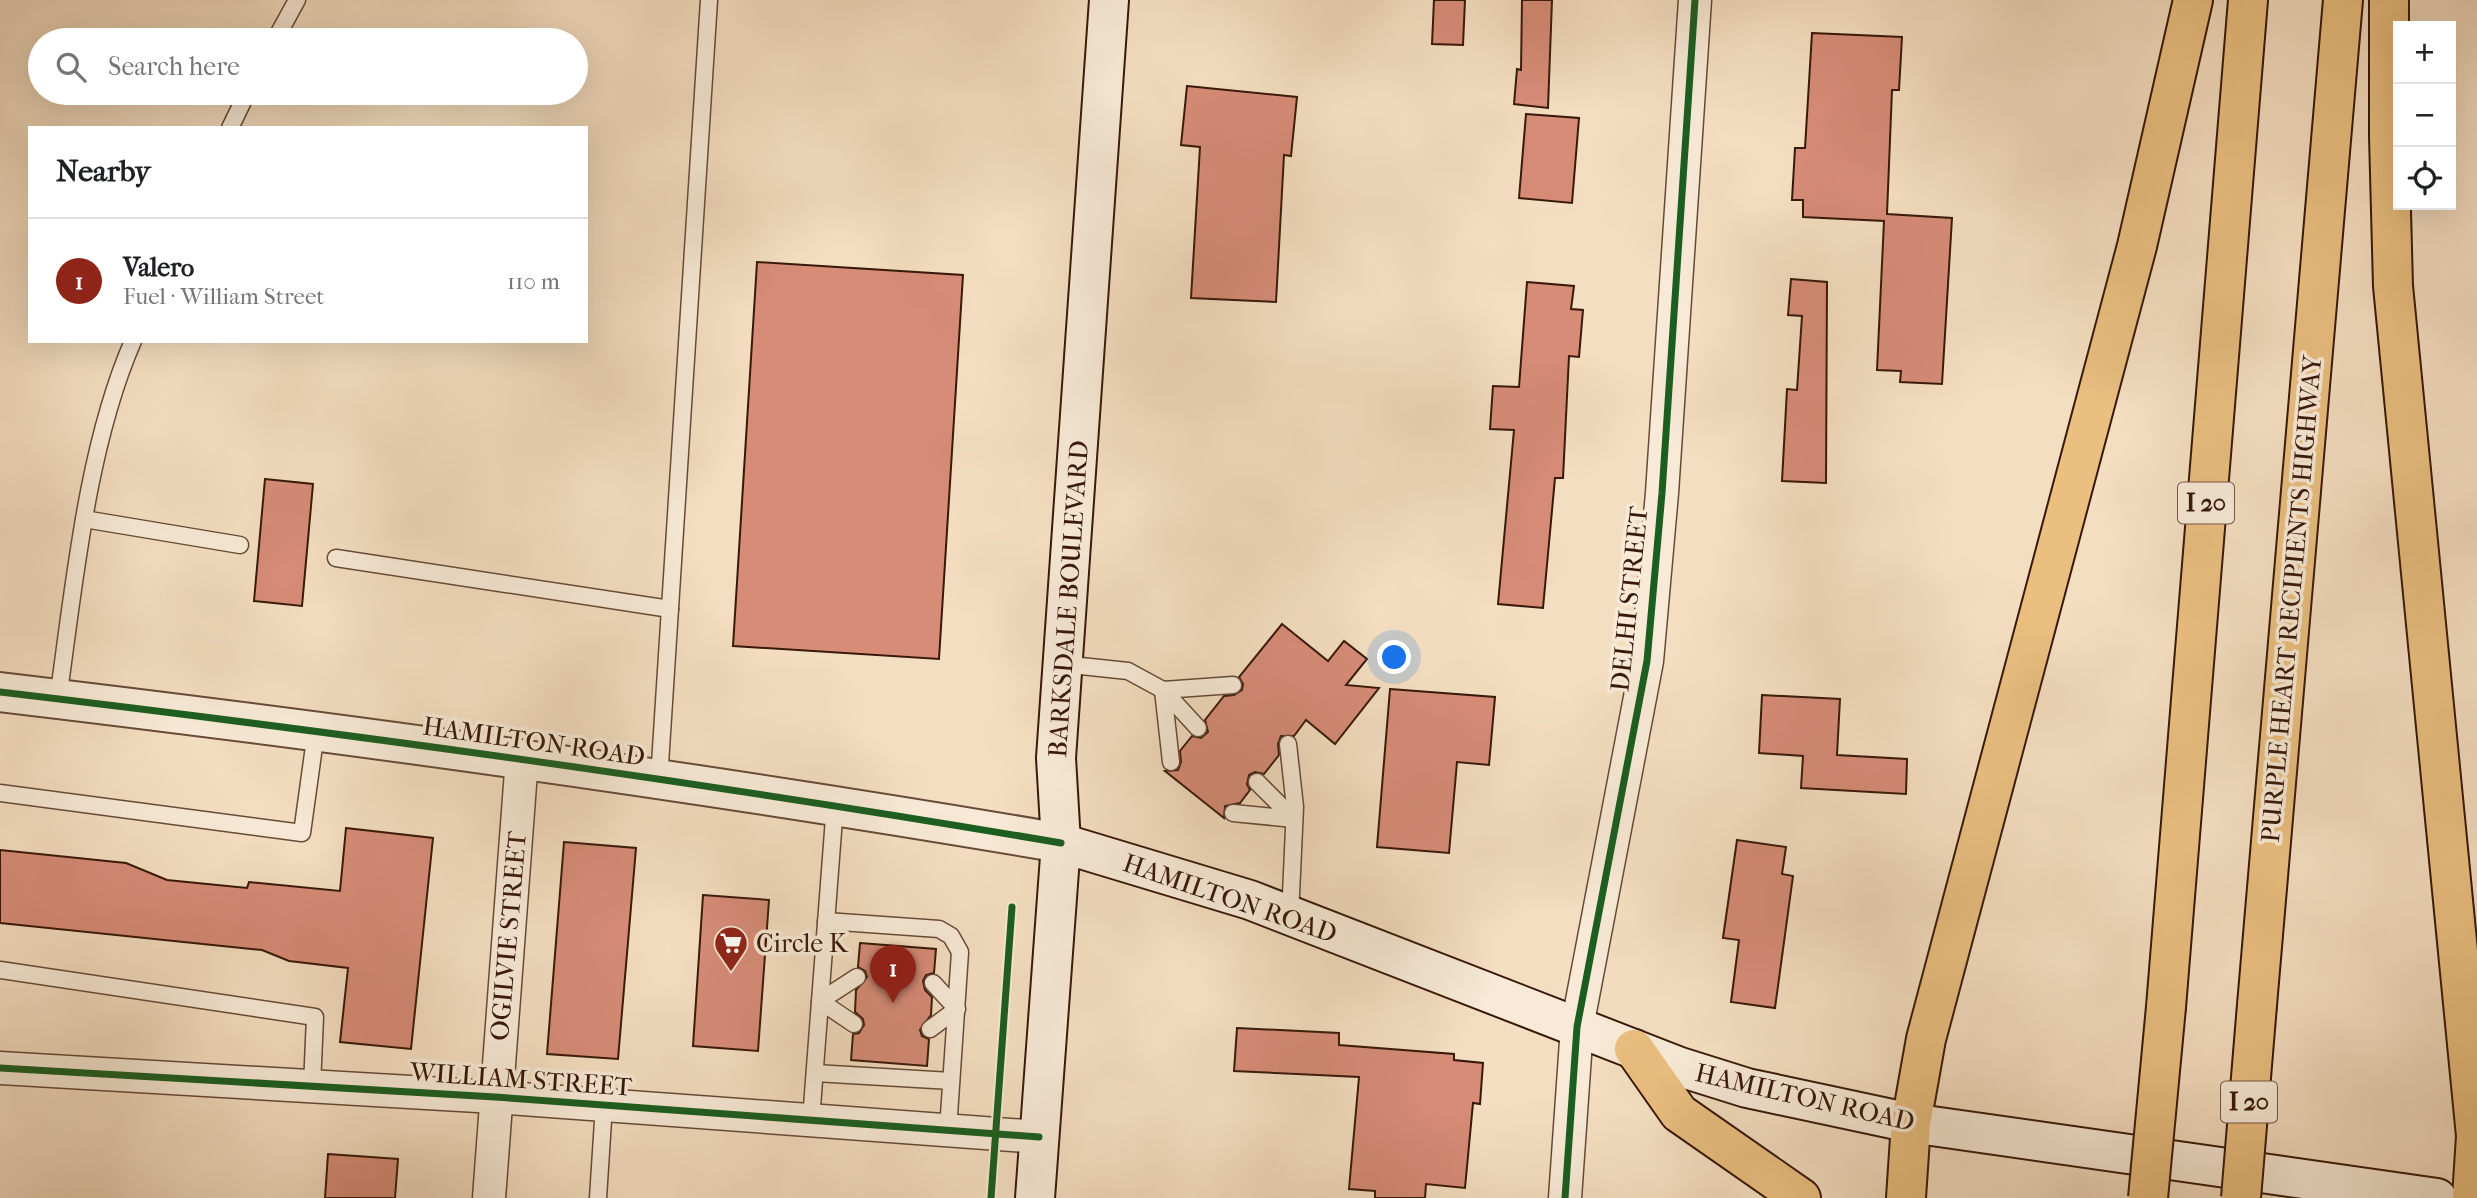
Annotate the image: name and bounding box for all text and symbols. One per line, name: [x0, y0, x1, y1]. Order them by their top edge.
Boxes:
map controls: [2393, 21, 2456, 210]
button: +: [2393, 21, 2456, 84]
search box: [28, 28, 588, 105]
icon: search: [52, 48, 90, 86]
text: Search here: [108, 51, 240, 82]
button: −: [2393, 84, 2456, 147]
button: locate: [2393, 147, 2456, 210]
text: Nearby: [56, 154, 151, 189]
text: Valero: [123, 252, 194, 283]
text: 1: [75, 268, 83, 295]
text: 110 m: [507, 268, 560, 295]
text: Fuel · William Street: [123, 283, 325, 310]
street label: PURPLE HEART RECIPIENTS HIGHWAY: [2255, 353, 2328, 844]
street label: BARKSDALE BOULEVARD: [1042, 439, 1095, 759]
road number: I 20: [2178, 482, 2234, 524]
street label: DELHI STREET: [1604, 504, 1655, 693]
your location: [1377, 640, 1411, 674]
street label: HAMILTON ROAD: [421, 711, 647, 772]
street label: OGILVIE STREET: [484, 829, 533, 1042]
street label: HAMILTON ROAD: [1119, 847, 1341, 950]
supermarket icon: Circle K: [712, 924, 750, 973]
place label: Circle K: [756, 928, 849, 959]
pin: 1: [870, 945, 916, 1003]
street label: WILLIAM STREET: [408, 1056, 633, 1103]
street label: HAMILTON ROAD: [1692, 1057, 1917, 1138]
road number: I 20: [2221, 1082, 2277, 1122]

